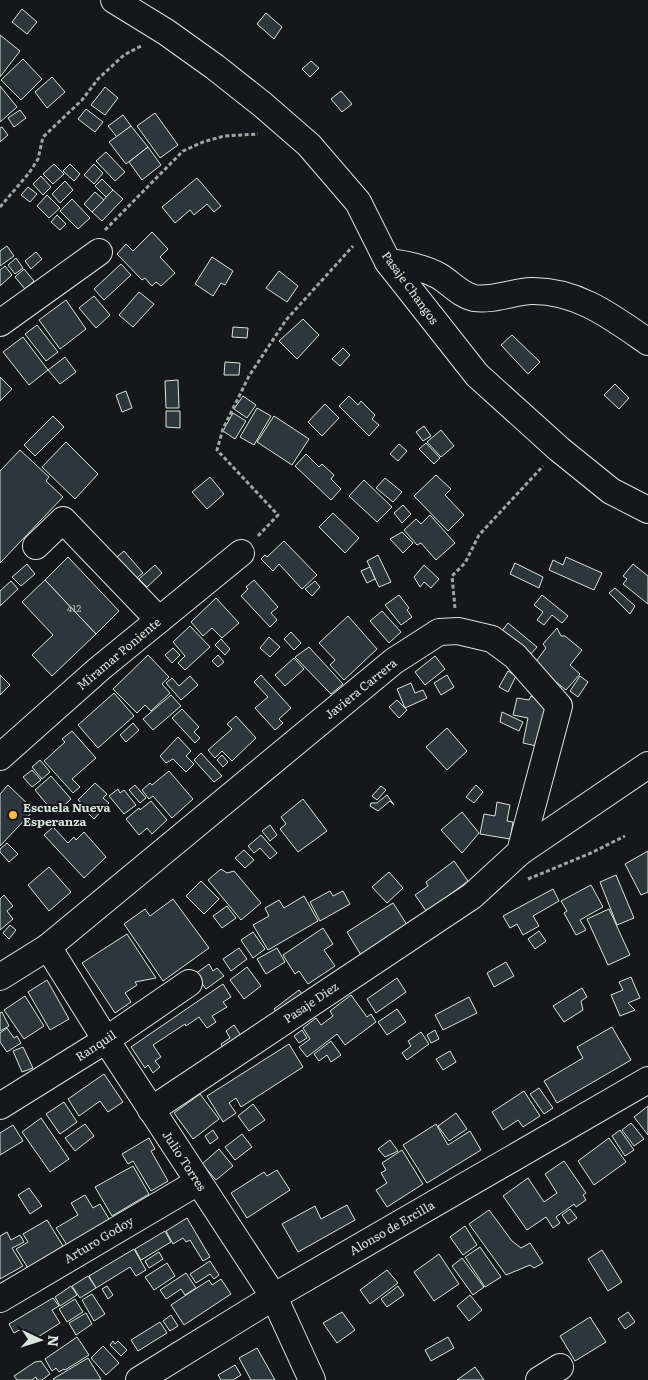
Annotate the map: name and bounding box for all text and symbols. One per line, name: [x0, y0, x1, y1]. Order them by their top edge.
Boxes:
street label: Pasaje Changos: [378, 247, 444, 328]
house number: 412: [67, 600, 81, 615]
street label: Miramar Poniente: [72, 613, 164, 694]
street label: Javiera Carrera: [320, 653, 401, 723]
place label: Escuela Nueva Esperanza: [23, 798, 111, 830]
marker: Escuela Nueva Esperanza: [7, 809, 19, 821]
street label: Pasaje Diez: [279, 977, 342, 1027]
street label: Ranquil: [71, 1025, 119, 1065]
street label: Julio Torres: [158, 1127, 211, 1195]
street label: Alonso de Ercilla: [345, 1195, 438, 1259]
street label: Arturo Godoy: [60, 1211, 137, 1267]
north arrow: [15, 1315, 65, 1365]
text: N: [44, 1334, 64, 1348]

